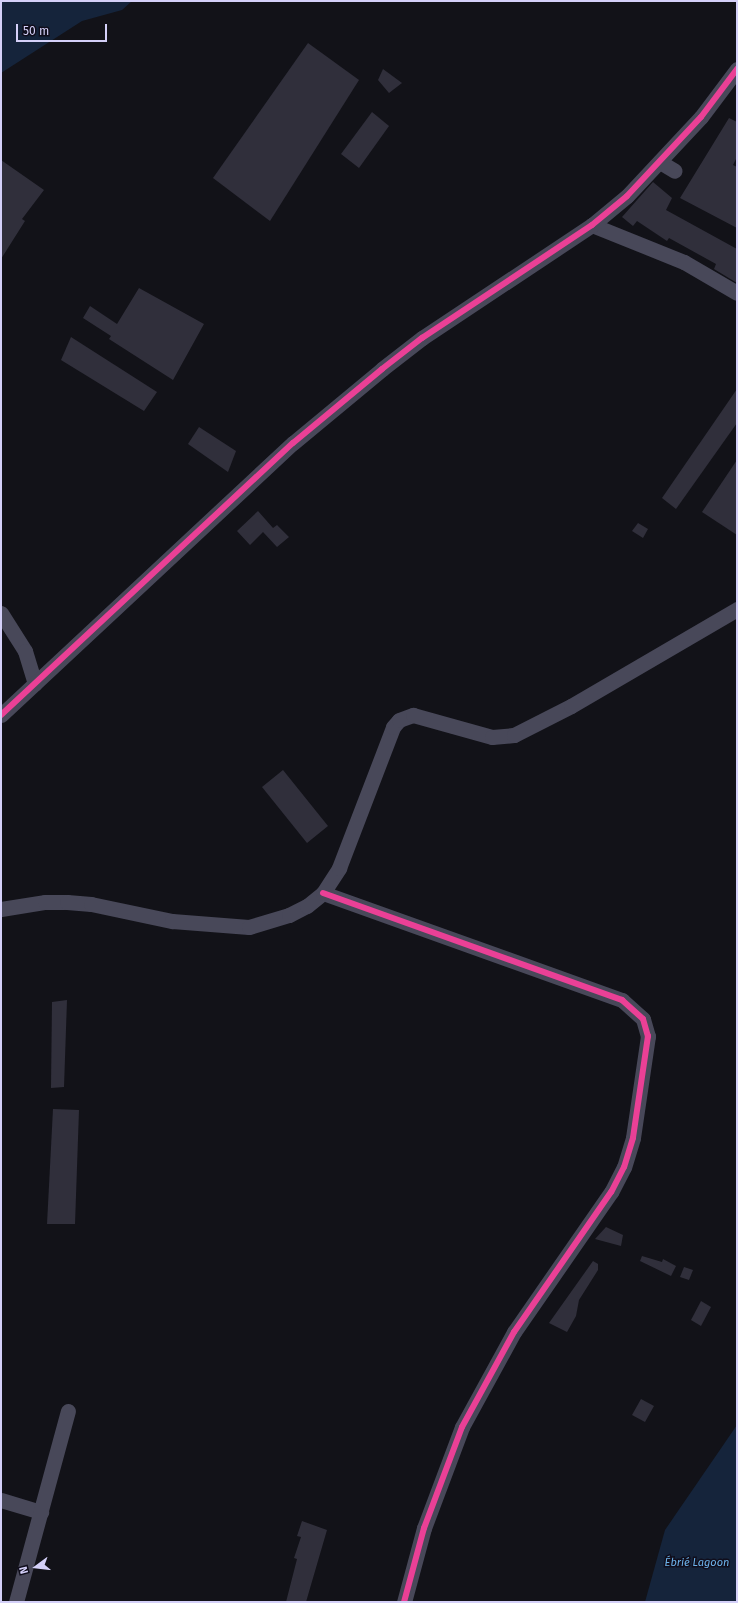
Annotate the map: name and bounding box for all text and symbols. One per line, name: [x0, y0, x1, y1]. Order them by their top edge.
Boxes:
scale bar: [18, 16, 109, 42]
text: 50 m: [23, 24, 49, 38]
north arrow: [16, 1547, 56, 1587]
water label: Ébrié Lagoon: [665, 1556, 729, 1570]
text: N: [17, 1565, 31, 1575]

